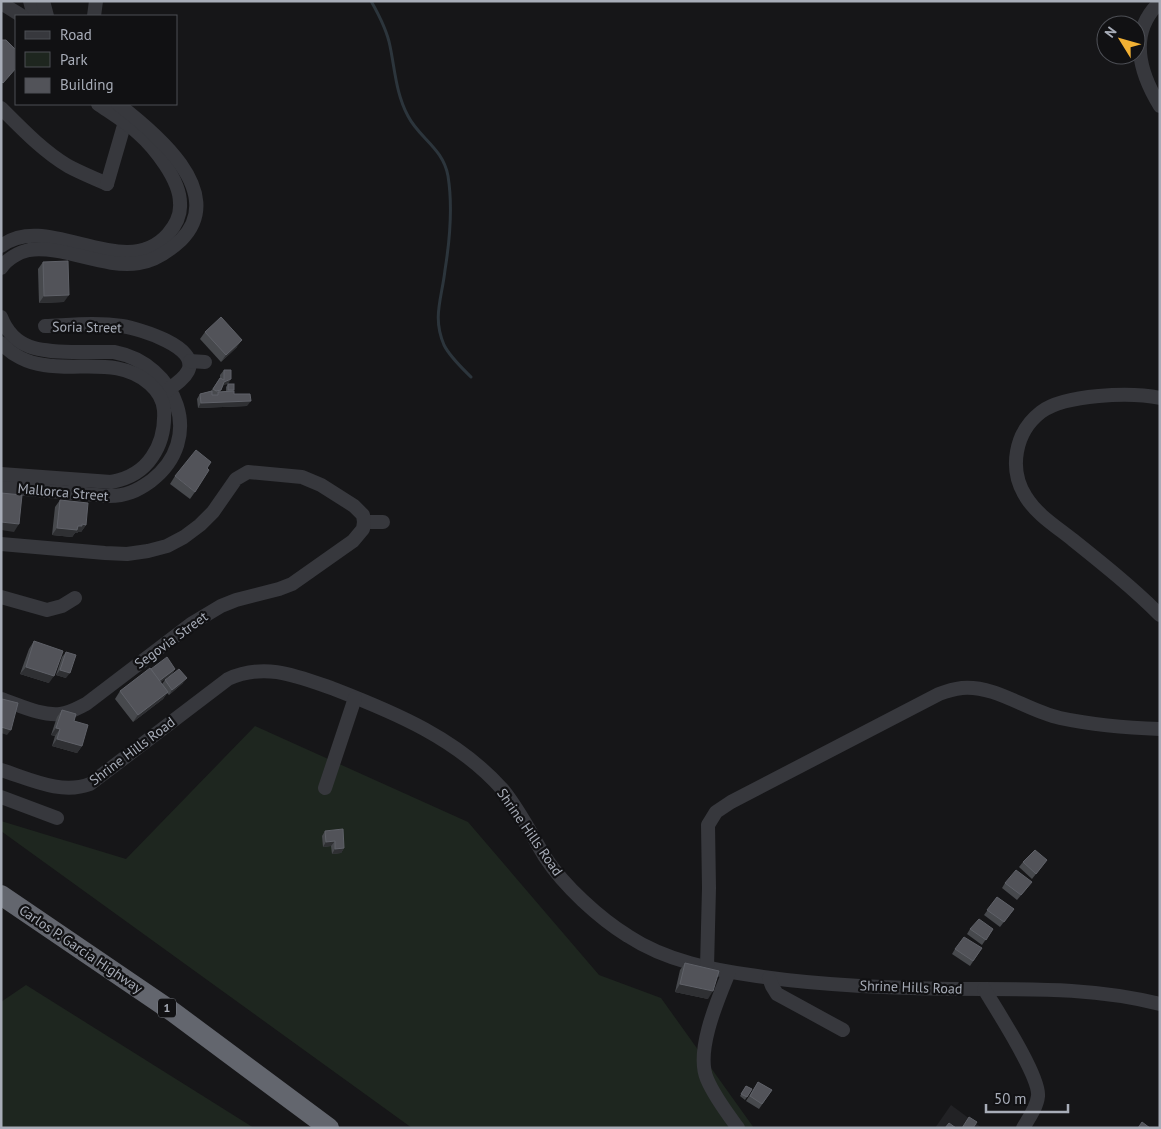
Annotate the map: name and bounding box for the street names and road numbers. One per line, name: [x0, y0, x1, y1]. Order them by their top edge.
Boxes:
street label: Soria Street: [52, 317, 122, 337]
street label: Mallorca Street: [17, 479, 109, 505]
street label: Segovia Street: [131, 607, 211, 673]
street label: Shrine Hills Road: [86, 713, 178, 789]
street label: Shrine Hills Road: [493, 785, 567, 879]
street label: Carlos P. Garcia Highway: [16, 901, 147, 997]
street label: Shrine Hills Road: [859, 976, 963, 998]
road number: 1: [158, 998, 176, 1018]

